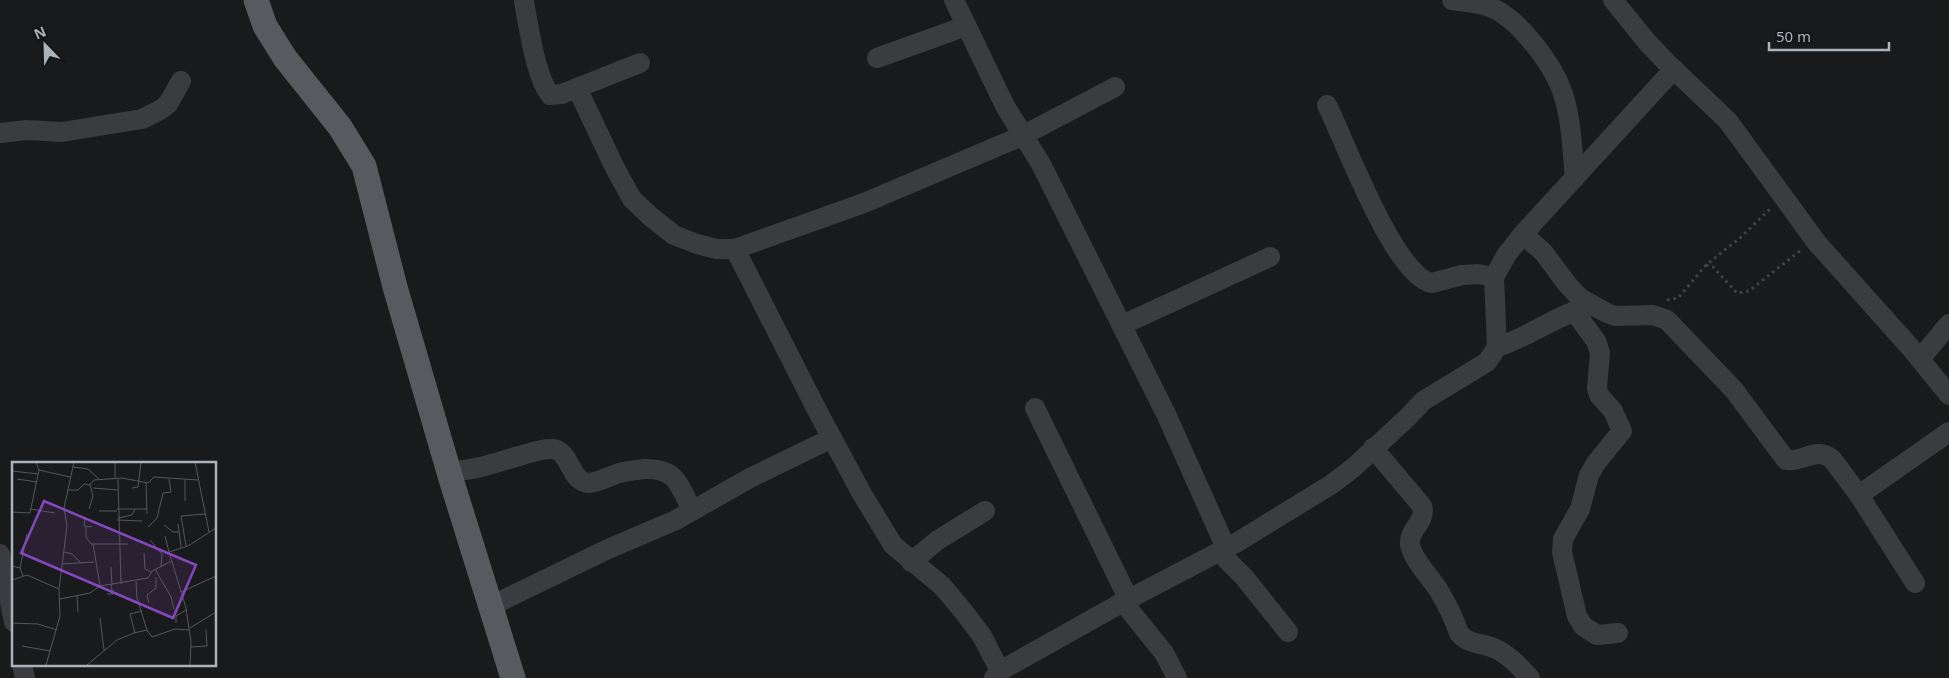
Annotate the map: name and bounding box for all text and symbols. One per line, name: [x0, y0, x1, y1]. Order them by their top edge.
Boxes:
north arrow: [20, 20, 70, 70]
scale bar: [1769, 20, 1889, 52]
text: N: [31, 22, 49, 44]
text: 50 m: [1776, 26, 1811, 46]
inset map: [12, 462, 216, 666]

